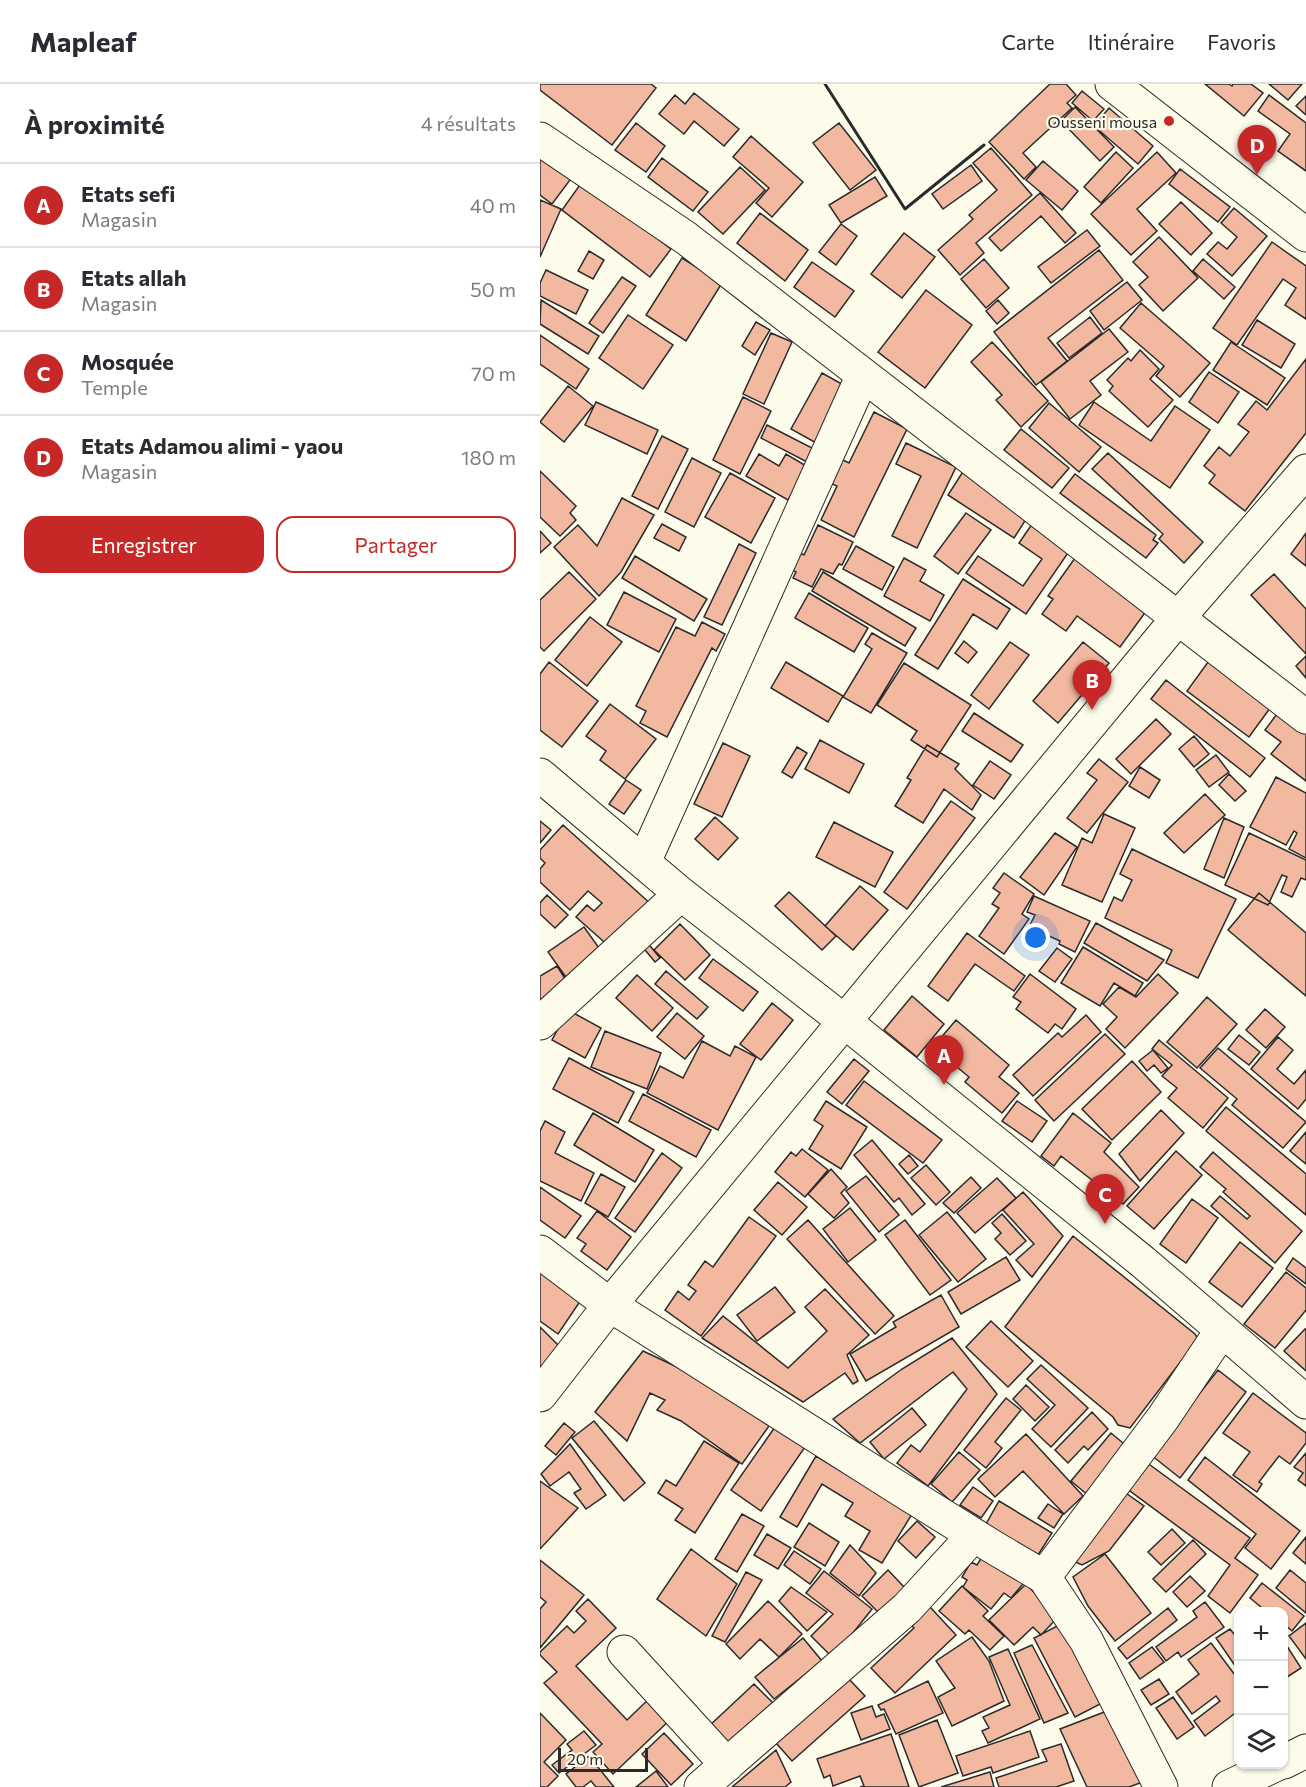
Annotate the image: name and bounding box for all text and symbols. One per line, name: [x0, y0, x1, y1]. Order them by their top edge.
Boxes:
text: Mapleaf: [30, 24, 137, 58]
text: Carte: [1001, 29, 1055, 54]
text: Itinéraire: [1088, 29, 1174, 54]
text: Favoris: [1207, 29, 1276, 54]
text: À proximité: [24, 108, 165, 139]
text: 4 résultats: [421, 111, 516, 135]
place label: Ousseni mousa: [1048, 112, 1157, 131]
marker: Ousseni mousa: [1162, 114, 1176, 128]
pin: D: [1238, 126, 1276, 175]
text: Etats sefi: [81, 180, 175, 207]
text: A: [36, 193, 51, 217]
text: 40 m: [470, 193, 516, 217]
text: Magasin: [81, 207, 157, 231]
text: Etats allah: [81, 264, 186, 291]
text: B: [37, 277, 50, 301]
text: 50 m: [470, 277, 516, 301]
text: Magasin: [81, 291, 157, 315]
text: Mosquée: [81, 348, 174, 375]
text: C: [37, 361, 50, 385]
text: 70 m: [471, 361, 516, 385]
text: Temple: [81, 375, 148, 399]
text: Etats Adamou alimi - yaou: [81, 432, 343, 459]
text: D: [36, 445, 51, 469]
text: 180 m: [461, 445, 516, 469]
text: Magasin: [81, 459, 157, 483]
button: Enregistrer: [24, 516, 264, 573]
button: Partager: [276, 516, 516, 573]
pin: B: [1072, 660, 1112, 710]
your location: [1021, 923, 1050, 952]
pin: A: [924, 1036, 964, 1085]
pin: C: [1086, 1174, 1124, 1224]
map controls: [1234, 1607, 1288, 1769]
button: +: [1234, 1607, 1288, 1661]
button: −: [1234, 1661, 1288, 1715]
button: layers: [1234, 1715, 1288, 1769]
scale bar: [558, 1745, 648, 1772]
text: 20 m: [567, 1749, 603, 1768]

